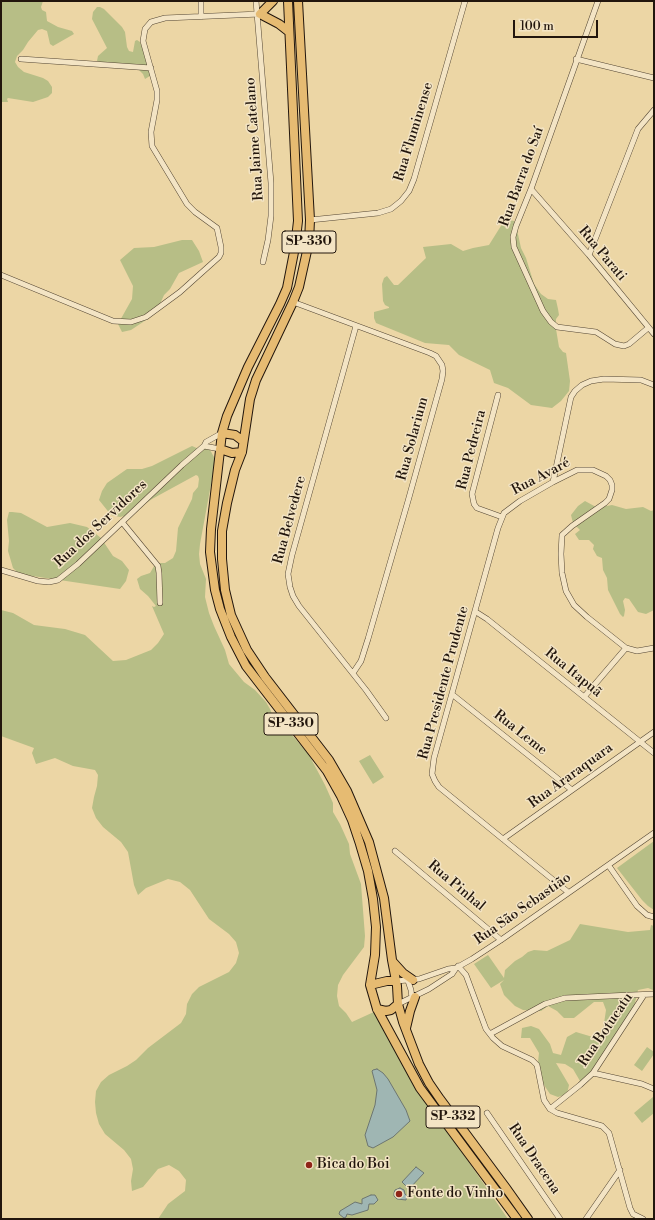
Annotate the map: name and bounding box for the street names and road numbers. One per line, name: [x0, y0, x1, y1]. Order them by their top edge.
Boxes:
street label: Rua Jaime Catelano: [242, 77, 268, 201]
street label: Rua Fluminense: [391, 80, 437, 184]
street label: Rua Barra do Saí: [496, 125, 548, 229]
street label: Rua Parati: [574, 223, 630, 285]
road number: SP-330: [282, 231, 336, 253]
street label: Rua Solarium: [394, 395, 432, 483]
street label: Rua Pedreira: [454, 408, 490, 492]
street label: Rua Avaré: [509, 455, 573, 499]
street label: Rua Belvedere: [270, 474, 310, 566]
street label: Rua dos Servidores: [51, 477, 151, 571]
street label: Rua Presidente Prudente: [415, 604, 473, 762]
street label: Rua Itapuã: [541, 645, 605, 701]
street label: Rua Leme: [490, 707, 550, 759]
road number: SP-330: [264, 713, 318, 735]
street label: Rua Araraquara: [526, 740, 616, 812]
street label: Rua Pinhal: [424, 857, 488, 915]
street label: Rua São Sebastião: [471, 869, 575, 949]
street label: Rua Botucatu: [575, 990, 637, 1070]
road number: SP-332: [426, 1106, 480, 1128]
street label: Rua Dracena: [504, 1121, 564, 1197]

